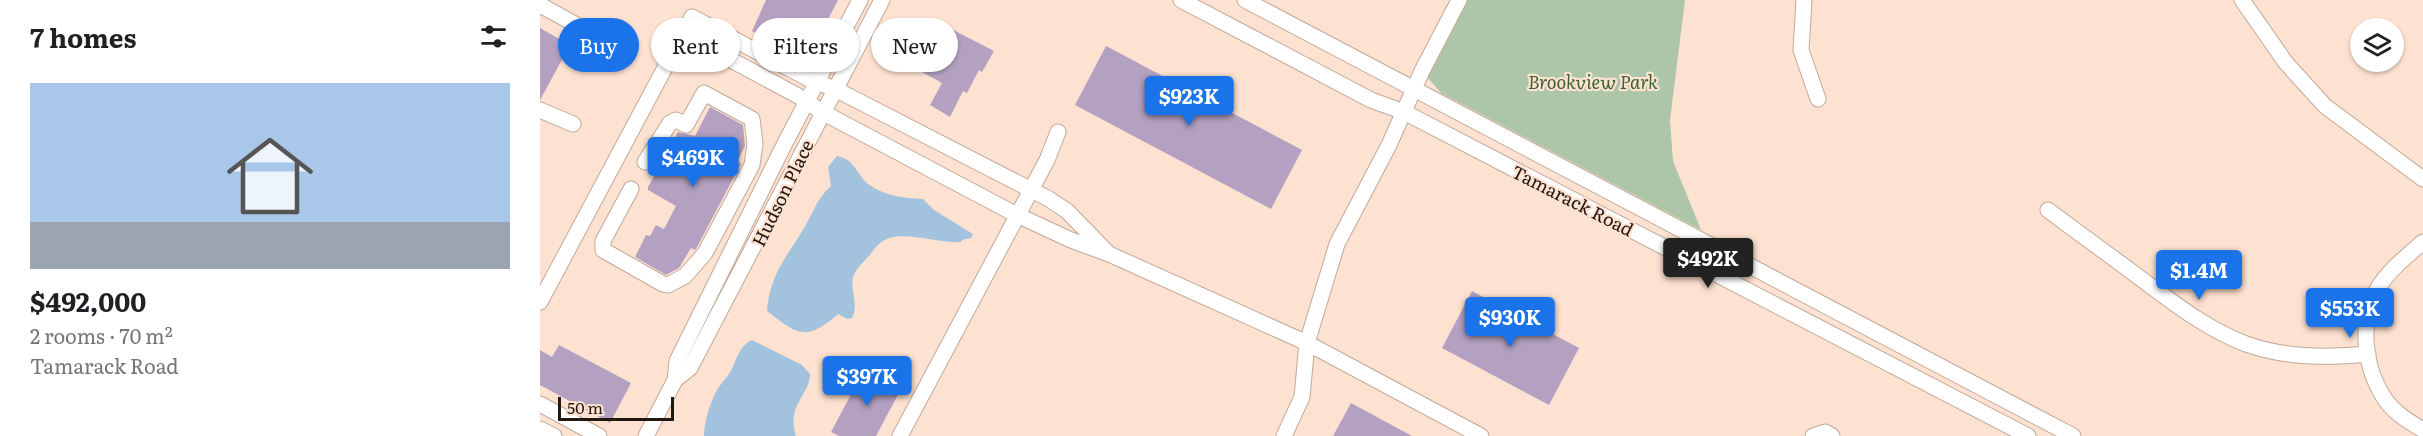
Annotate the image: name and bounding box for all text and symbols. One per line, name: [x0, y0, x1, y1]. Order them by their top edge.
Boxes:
text: 7 homes: [30, 17, 136, 56]
chip: Buy: [558, 18, 639, 72]
chip: Rent: [651, 18, 740, 72]
chip: Filters: [752, 18, 859, 72]
chip: New: [871, 18, 958, 72]
map controls: [2350, 18, 2404, 72]
button: layers: [2350, 18, 2404, 72]
icon: filters: [477, 20, 510, 53]
park label: Brookview Park: [1528, 68, 1658, 95]
pin: $923K: [1147, 76, 1231, 127]
text: $923K: [1159, 80, 1219, 110]
icon: home: [216, 122, 324, 230]
street label: Hudson Place: [744, 135, 820, 251]
pin: $469K: [651, 137, 735, 188]
text: $469K: [662, 141, 724, 171]
street label: Tamarack Road: [1507, 158, 1639, 242]
pin: $492K: [1666, 238, 1750, 289]
text: $492K: [1677, 242, 1739, 272]
pin: $1.4M: [2157, 250, 2241, 301]
text: $1.4M: [2170, 254, 2228, 284]
text: $492,000: [30, 281, 146, 320]
pin: $553K: [2308, 288, 2392, 339]
text: $553K: [2320, 292, 2380, 322]
pin: $930K: [1468, 297, 1552, 348]
text: $930K: [1479, 301, 1541, 331]
text: 2 rooms · 70 m²: [30, 320, 173, 350]
text: Tamarack Road: [30, 350, 179, 380]
pin: $397K: [825, 356, 909, 407]
text: $397K: [837, 360, 897, 390]
scale bar: [558, 394, 674, 422]
text: 50 m: [567, 395, 603, 419]

